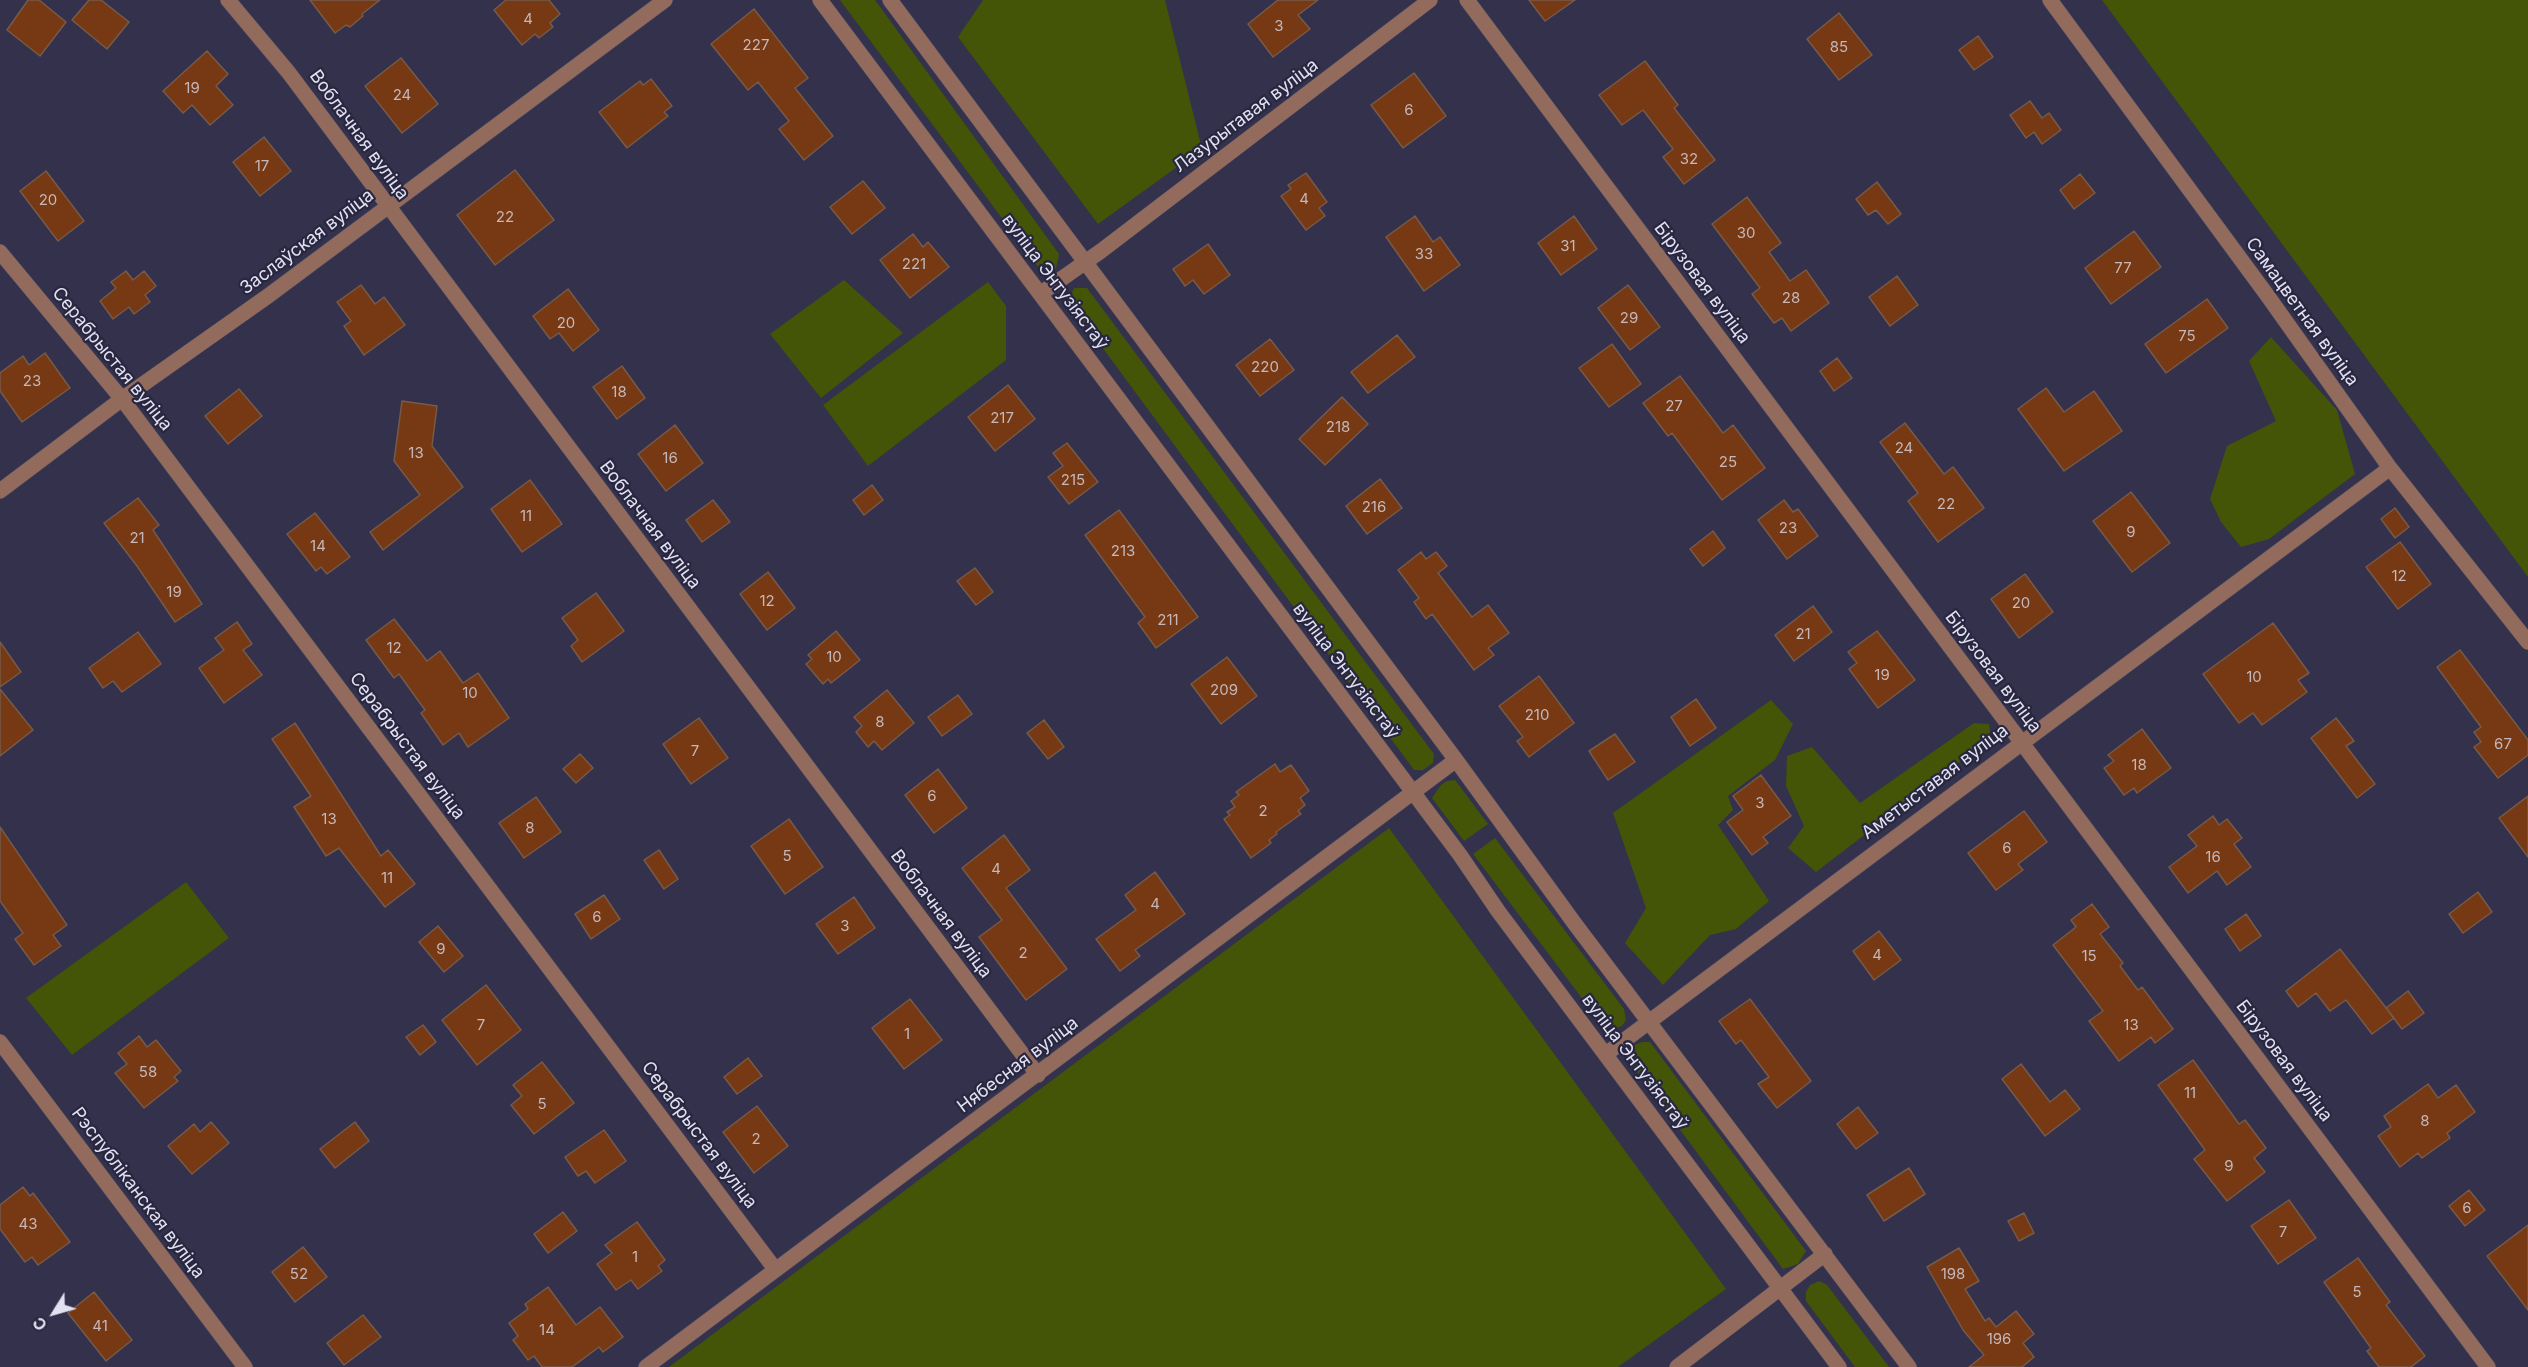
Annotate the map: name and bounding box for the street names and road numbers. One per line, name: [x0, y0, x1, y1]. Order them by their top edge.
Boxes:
street label: Лазурытавая вуліца: [1169, 55, 1323, 177]
street label: Воблачная вуліца: [305, 66, 413, 204]
street label: Заслаўская вуліца: [236, 185, 378, 299]
street label: вуліца Энтузіястаў: [997, 210, 1113, 354]
street label: Бірузовая вуліца: [1649, 218, 1755, 348]
street label: Самацветная вуліца: [2241, 234, 2363, 390]
street label: Серабрыстая вуліца: [47, 283, 177, 435]
street label: Воблачная вуліца: [595, 457, 705, 593]
street label: вуліца Энтузіястаў: [1288, 599, 1404, 743]
street label: Бірузовая вуліца: [1940, 607, 2046, 737]
street label: Серабрыстая вуліца: [345, 668, 469, 824]
street label: Аметыставая вуліца: [1857, 720, 2013, 844]
street label: Воблачная вуліца: [886, 846, 996, 982]
street label: вуліца Энтузіястаў: [1577, 990, 1693, 1134]
street label: Бірузовая вуліца: [2231, 996, 2337, 1126]
street label: Нябесная вуліца: [953, 1013, 1083, 1117]
street label: Серабрыстая вуліца: [637, 1057, 761, 1213]
street label: Рэспубліканская вуліца: [67, 1103, 209, 1283]

